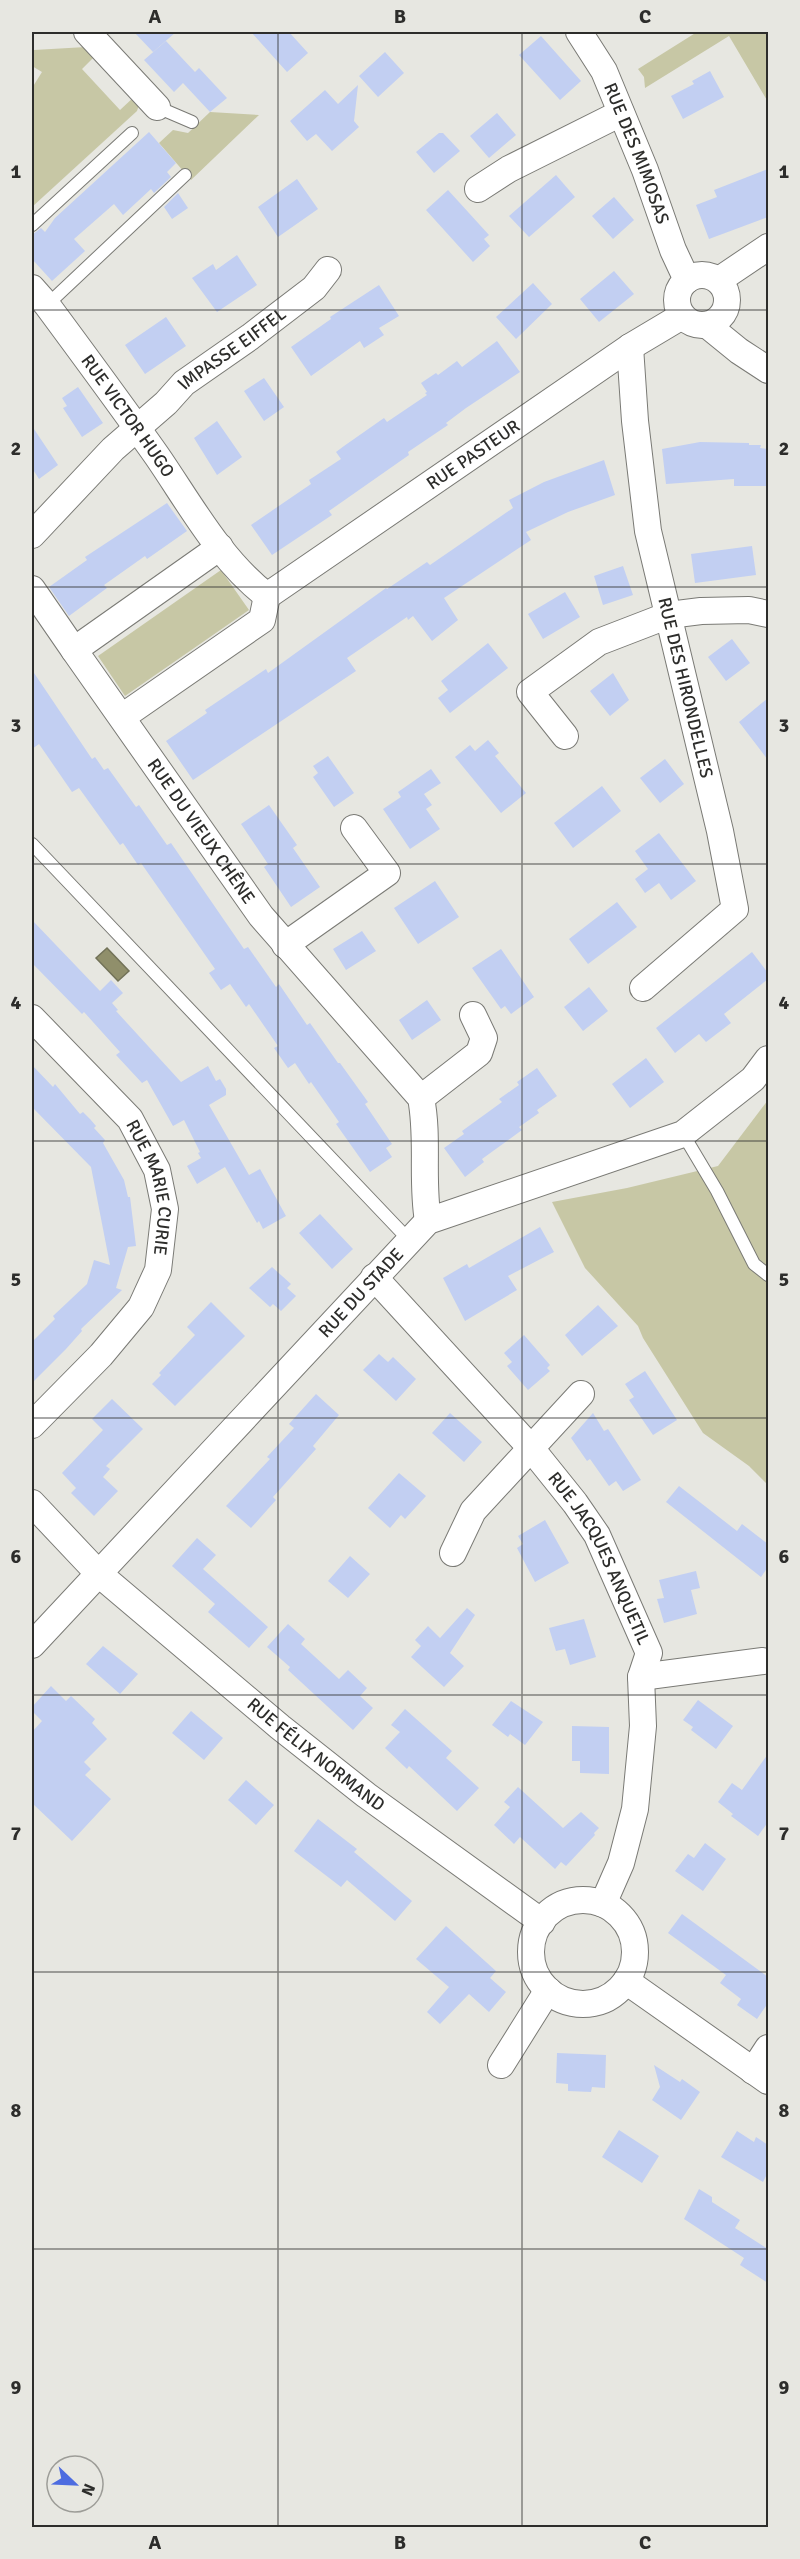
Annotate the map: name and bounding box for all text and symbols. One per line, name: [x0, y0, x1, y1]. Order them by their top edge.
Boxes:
text: A: [149, 4, 162, 29]
text: B: [394, 4, 406, 29]
text: C: [639, 4, 651, 29]
street label: RUE DES MIMOSAS: [599, 79, 674, 227]
text: 1: [11, 159, 22, 184]
text: 1: [779, 159, 790, 184]
street label: IMPASSE EIFFEL: [172, 303, 290, 394]
street label: RUE VICTOR HUGO: [76, 350, 179, 481]
street label: RUE PASTEUR: [422, 415, 524, 494]
text: 2: [11, 436, 21, 461]
text: 2: [779, 436, 789, 461]
street label: RUE DES HIRONDELLES: [653, 595, 718, 780]
text: 3: [11, 713, 21, 738]
text: 3: [779, 713, 789, 738]
street label: RUE DU VIEUX CHÊNE: [143, 754, 260, 908]
text: 4: [11, 990, 22, 1015]
text: 4: [779, 990, 790, 1015]
street label: RUE MARIE CURIE: [121, 1116, 176, 1257]
street label: RUE DU STADE: [314, 1243, 408, 1342]
text: 5: [11, 1267, 21, 1292]
text: 5: [779, 1267, 789, 1292]
street label: RUE JACQUES ANQUETIL: [543, 1467, 655, 1648]
text: 6: [11, 1544, 22, 1569]
text: 6: [779, 1544, 790, 1569]
street label: RUE FÉLIX NORMAND: [243, 1693, 389, 1816]
text: 7: [11, 1821, 22, 1846]
text: 7: [779, 1821, 790, 1846]
text: 8: [11, 2098, 22, 2123]
text: 8: [779, 2098, 790, 2123]
text: 9: [11, 2375, 22, 2400]
text: 9: [779, 2375, 790, 2400]
north arrow: [45, 2454, 105, 2514]
text: N: [77, 2480, 99, 2499]
text: A: [149, 2530, 162, 2555]
text: B: [394, 2530, 406, 2555]
text: C: [639, 2530, 651, 2555]

